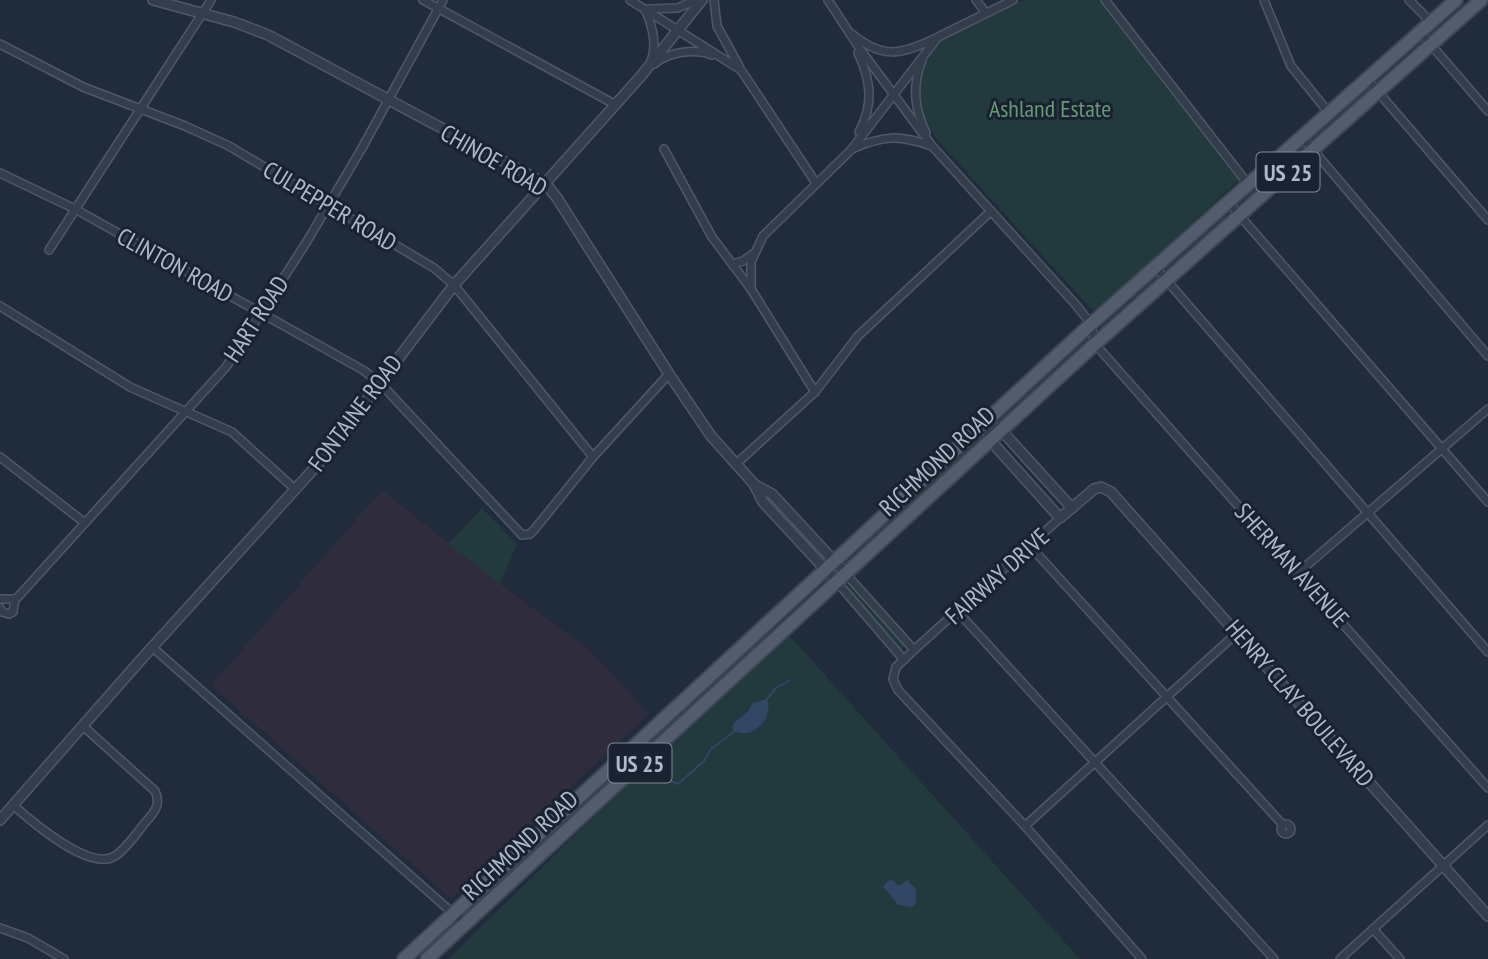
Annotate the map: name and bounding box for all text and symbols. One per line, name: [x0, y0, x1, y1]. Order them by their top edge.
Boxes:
park label: Ashland Estate: [989, 93, 1111, 124]
street label: CHINOE ROAD: [435, 117, 553, 203]
road number: US 25: [1256, 153, 1320, 192]
street label: CULPEPPER ROAD: [257, 154, 403, 258]
street label: CLINTON ROAD: [112, 220, 238, 310]
street label: HART ROAD: [217, 270, 295, 368]
street label: FONTAINE ROAD: [301, 349, 409, 477]
street label: RICHMOND ROAD: [872, 399, 1002, 523]
street label: SHERMAN AVENUE: [1228, 496, 1356, 634]
street label: FAIRWAY DRIVE: [938, 521, 1056, 631]
street label: HENRY CLAY BOULEVARD: [1219, 613, 1381, 793]
road number: US 25: [608, 744, 672, 782]
street label: RICHMOND ROAD: [455, 783, 585, 907]

